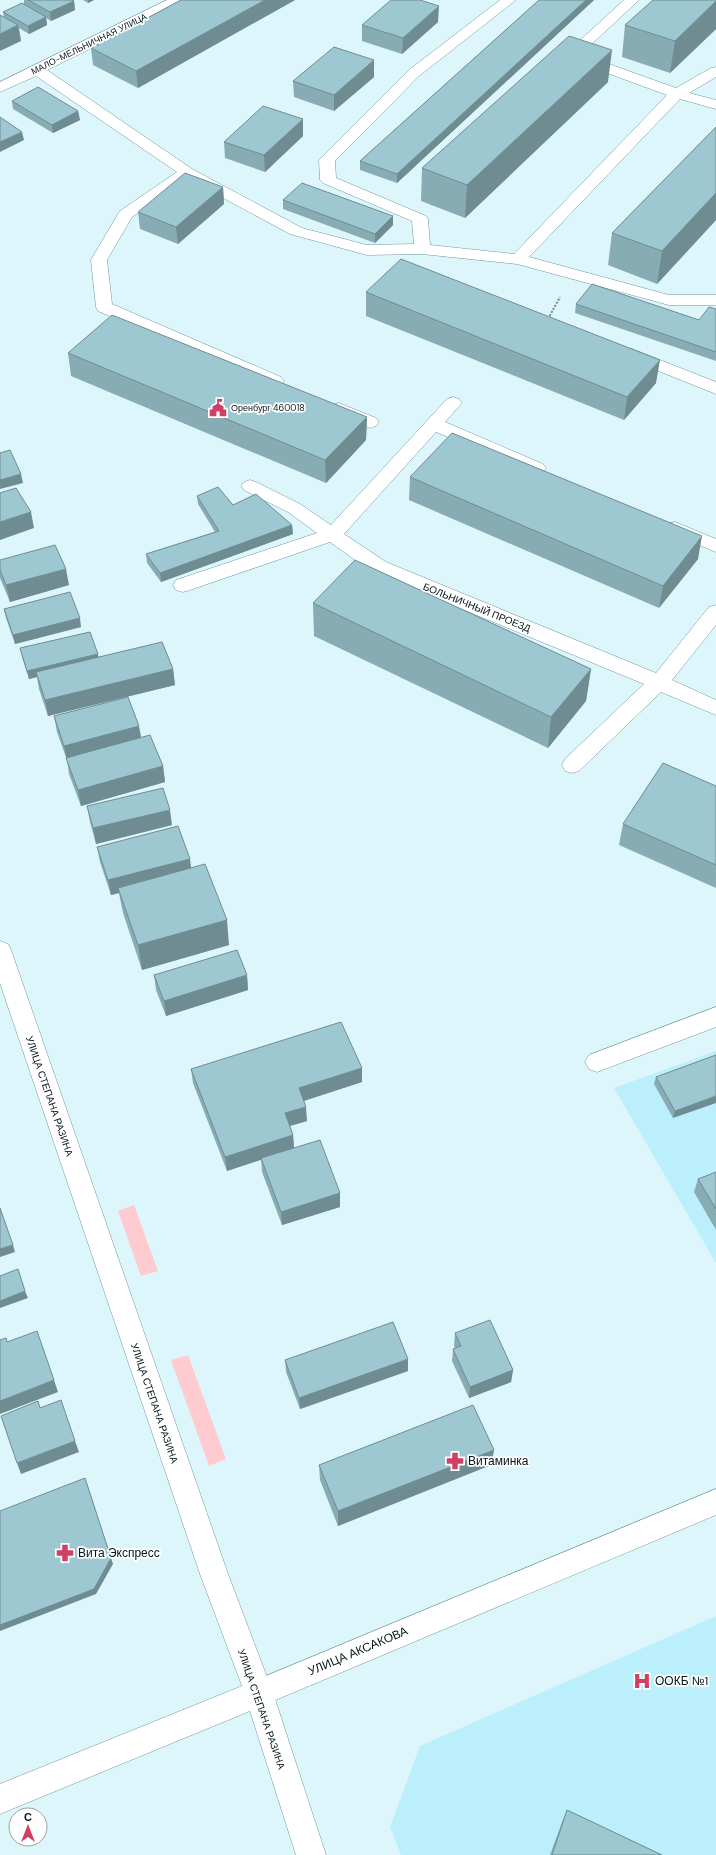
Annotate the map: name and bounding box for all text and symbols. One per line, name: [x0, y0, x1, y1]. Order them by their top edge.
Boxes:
street label: МАЛО-МЕЛЬНИЧНАЯ УЛИЦА: [29, 11, 149, 77]
public building icon: Оренбург 460018: [208, 398, 228, 418]
place label: Оренбург 460018: [231, 402, 305, 414]
street label: БОЛЬНИЧНЫЙ ПРОЕЗД: [421, 580, 533, 635]
street label: УЛИЦА СТЕПАНА РАЗИНА: [23, 1034, 76, 1158]
street label: УЛИЦА СТЕПАНА РАЗИНА: [128, 1341, 181, 1465]
pharmacy icon: Витаминка: [445, 1451, 465, 1471]
place label: Витаминка: [468, 1453, 529, 1469]
pharmacy icon: Вита Экспресс: [55, 1543, 75, 1563]
place label: Вита Экспресс: [78, 1545, 160, 1561]
street label: УЛИЦА АКСАКОВА: [306, 1623, 410, 1679]
street label: УЛИЦА СТЕПАНА РАЗИНА: [235, 1647, 288, 1771]
hospital icon: ООКБ №1: [632, 1671, 652, 1691]
place label: ООКБ №1: [655, 1673, 708, 1689]
north arrow: [8, 1807, 48, 1847]
text: С: [24, 1810, 32, 1824]

